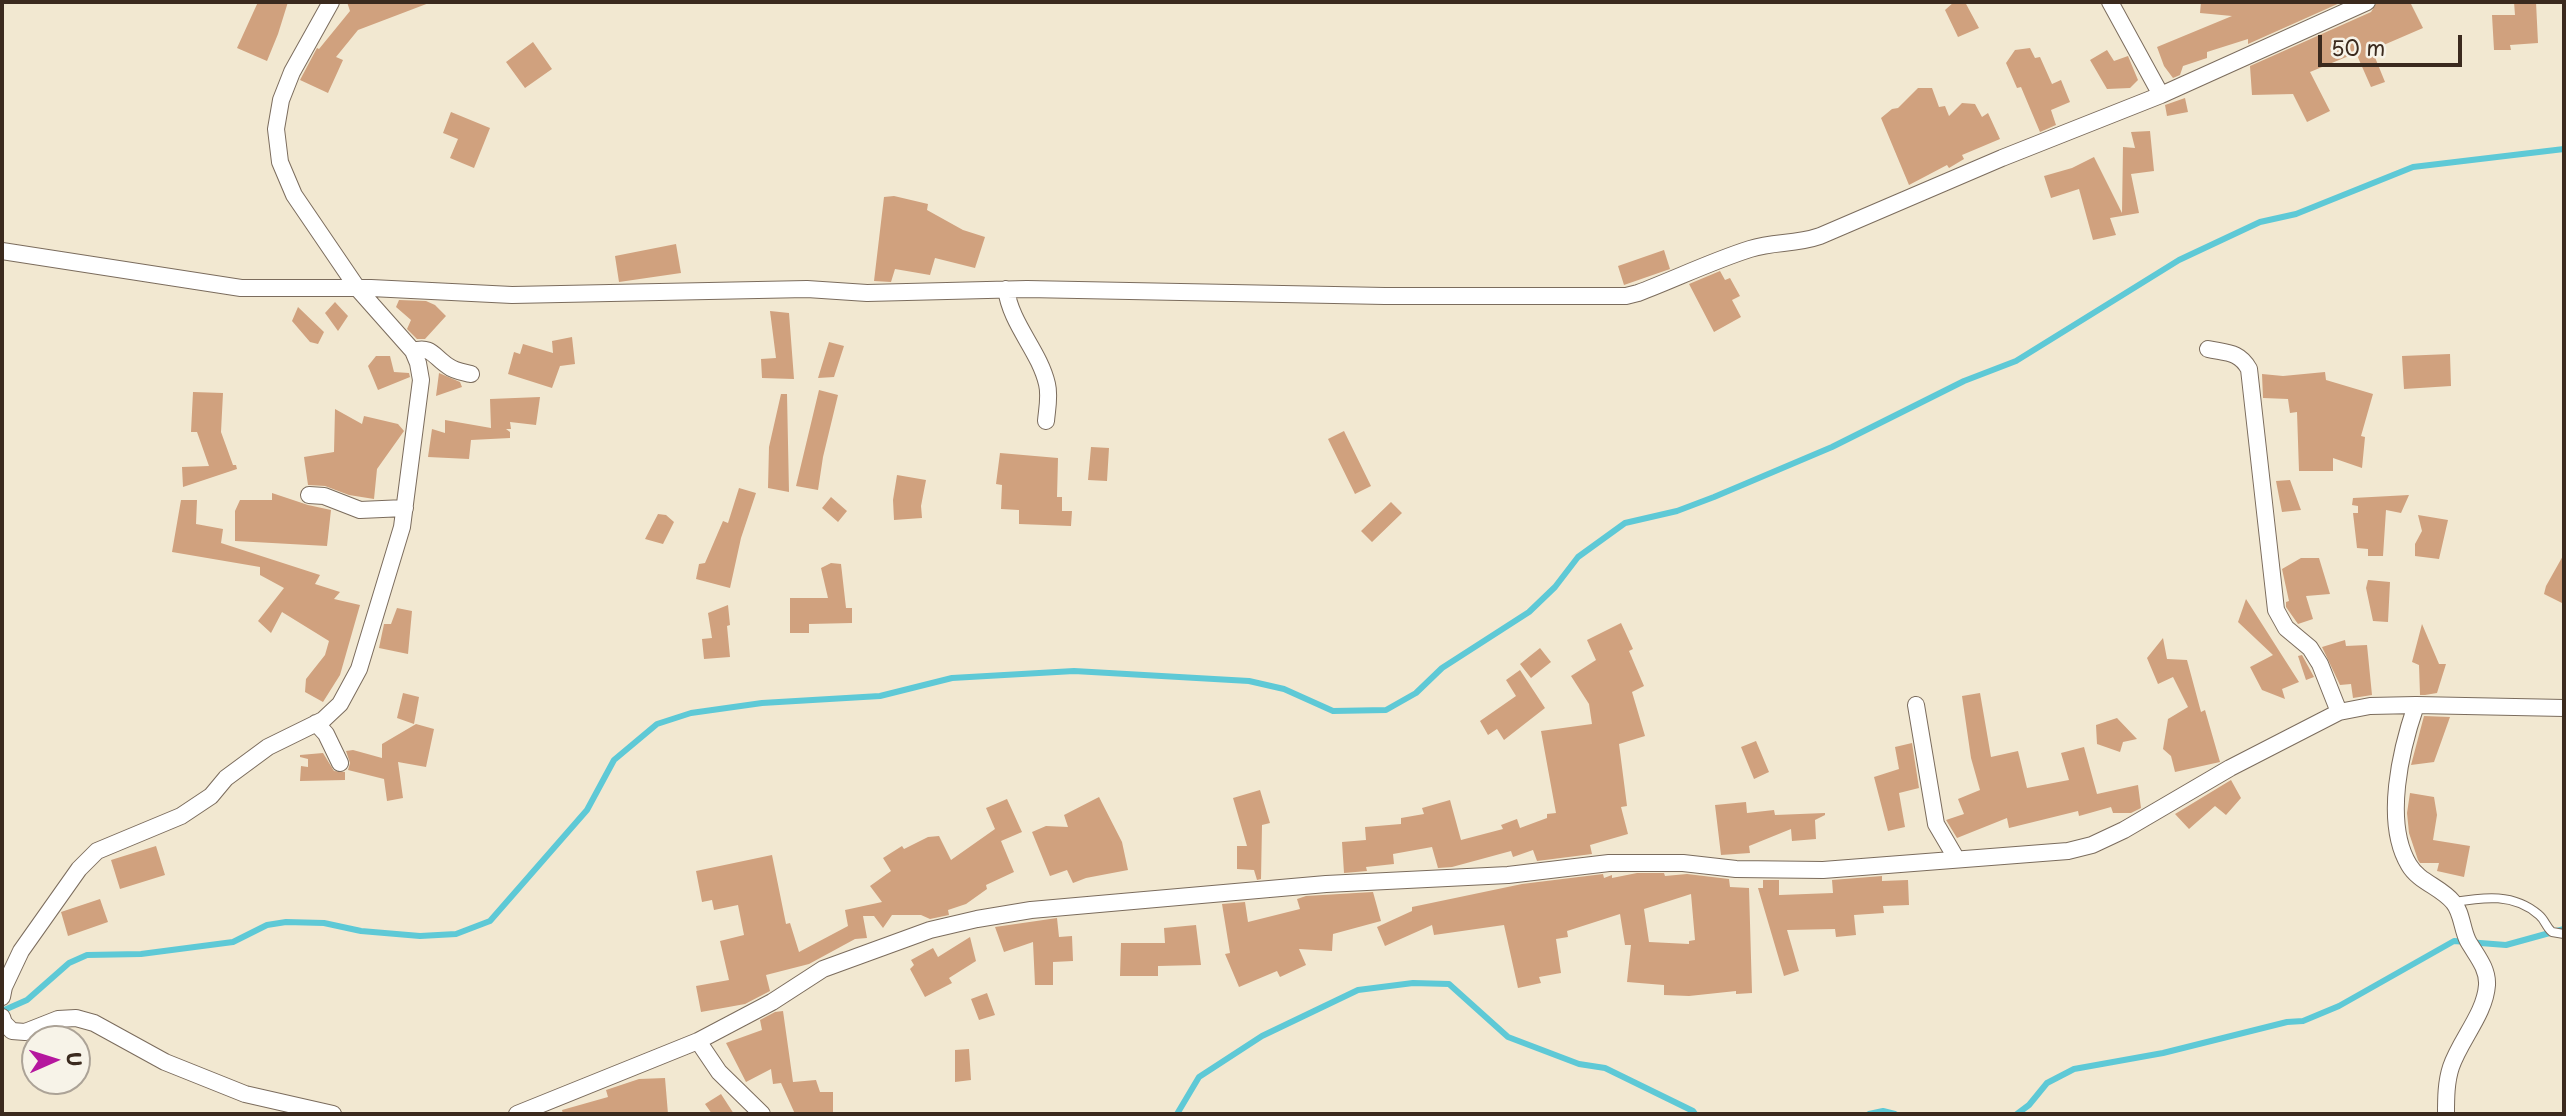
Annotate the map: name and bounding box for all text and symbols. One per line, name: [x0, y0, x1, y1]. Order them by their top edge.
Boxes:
scale bar: [2321, 21, 2464, 65]
text: 50 m: [2331, 31, 2385, 63]
north arrow: [21, 1025, 91, 1095]
text: U: [61, 1051, 89, 1067]

